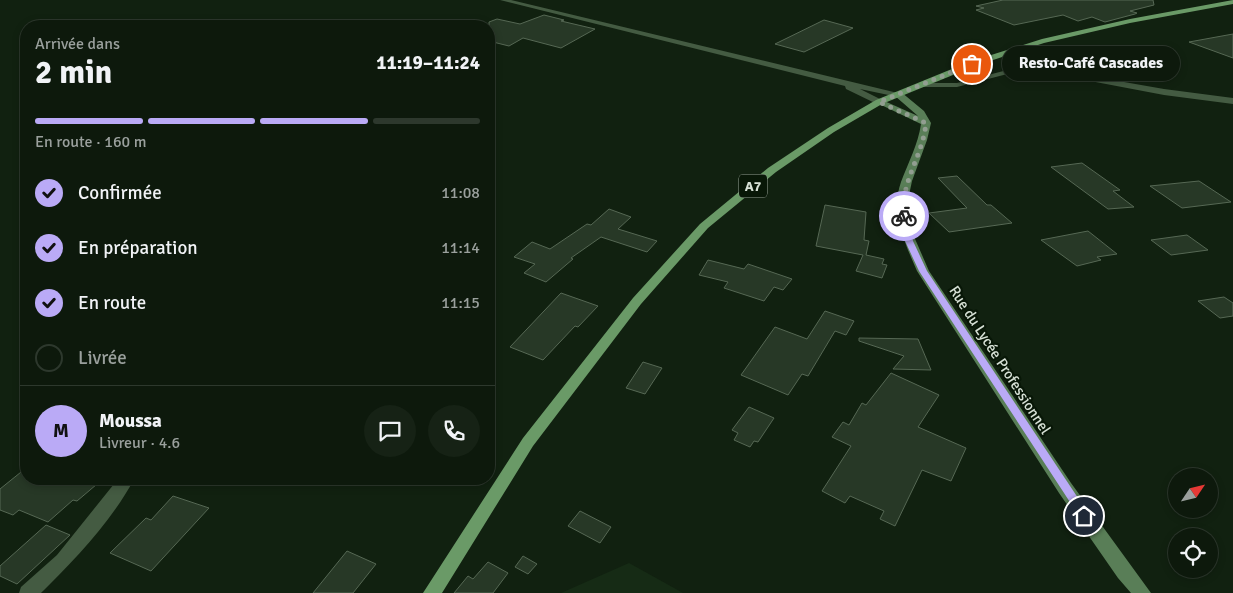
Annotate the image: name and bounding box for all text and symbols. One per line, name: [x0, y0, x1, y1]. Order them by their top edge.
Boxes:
text: Arrivée dans: [35, 34, 120, 54]
pin: [951, 43, 993, 85]
callout: Resto-Café Cascades: [1002, 46, 1180, 82]
icon: bag: [958, 50, 986, 78]
text: 11:19–11:24: [376, 51, 480, 75]
text: 2 min: [35, 53, 112, 92]
text: Resto-Café Cascades: [1019, 53, 1163, 73]
text: En route · 160 m: [35, 132, 147, 152]
road number: A7: [739, 175, 767, 198]
icon: check: [35, 179, 63, 207]
text: Confirmée: [78, 181, 162, 205]
text: 11:08: [441, 183, 480, 203]
courier: [879, 191, 929, 241]
icon: bike: [890, 202, 918, 230]
icon: check: [35, 234, 63, 262]
text: En préparation: [78, 236, 198, 260]
text: 11:14: [441, 238, 480, 258]
street label: Rue du Lycée Professionnel: [945, 282, 1055, 438]
icon: check: [35, 289, 63, 317]
text: En route: [78, 291, 146, 315]
text: 11:15: [441, 293, 480, 313]
text: Livrée: [78, 346, 127, 370]
button: chat: [364, 405, 416, 457]
button: phone: [428, 405, 480, 457]
text: Moussa: [99, 409, 162, 433]
text: M: [53, 419, 69, 443]
text: Livreur · 4.6: [99, 433, 180, 453]
north arrow: [1168, 468, 1218, 518]
map controls: [1168, 468, 1218, 578]
pin: [1063, 495, 1105, 537]
icon: home: [1070, 502, 1098, 530]
button: locate: [1168, 528, 1218, 578]

